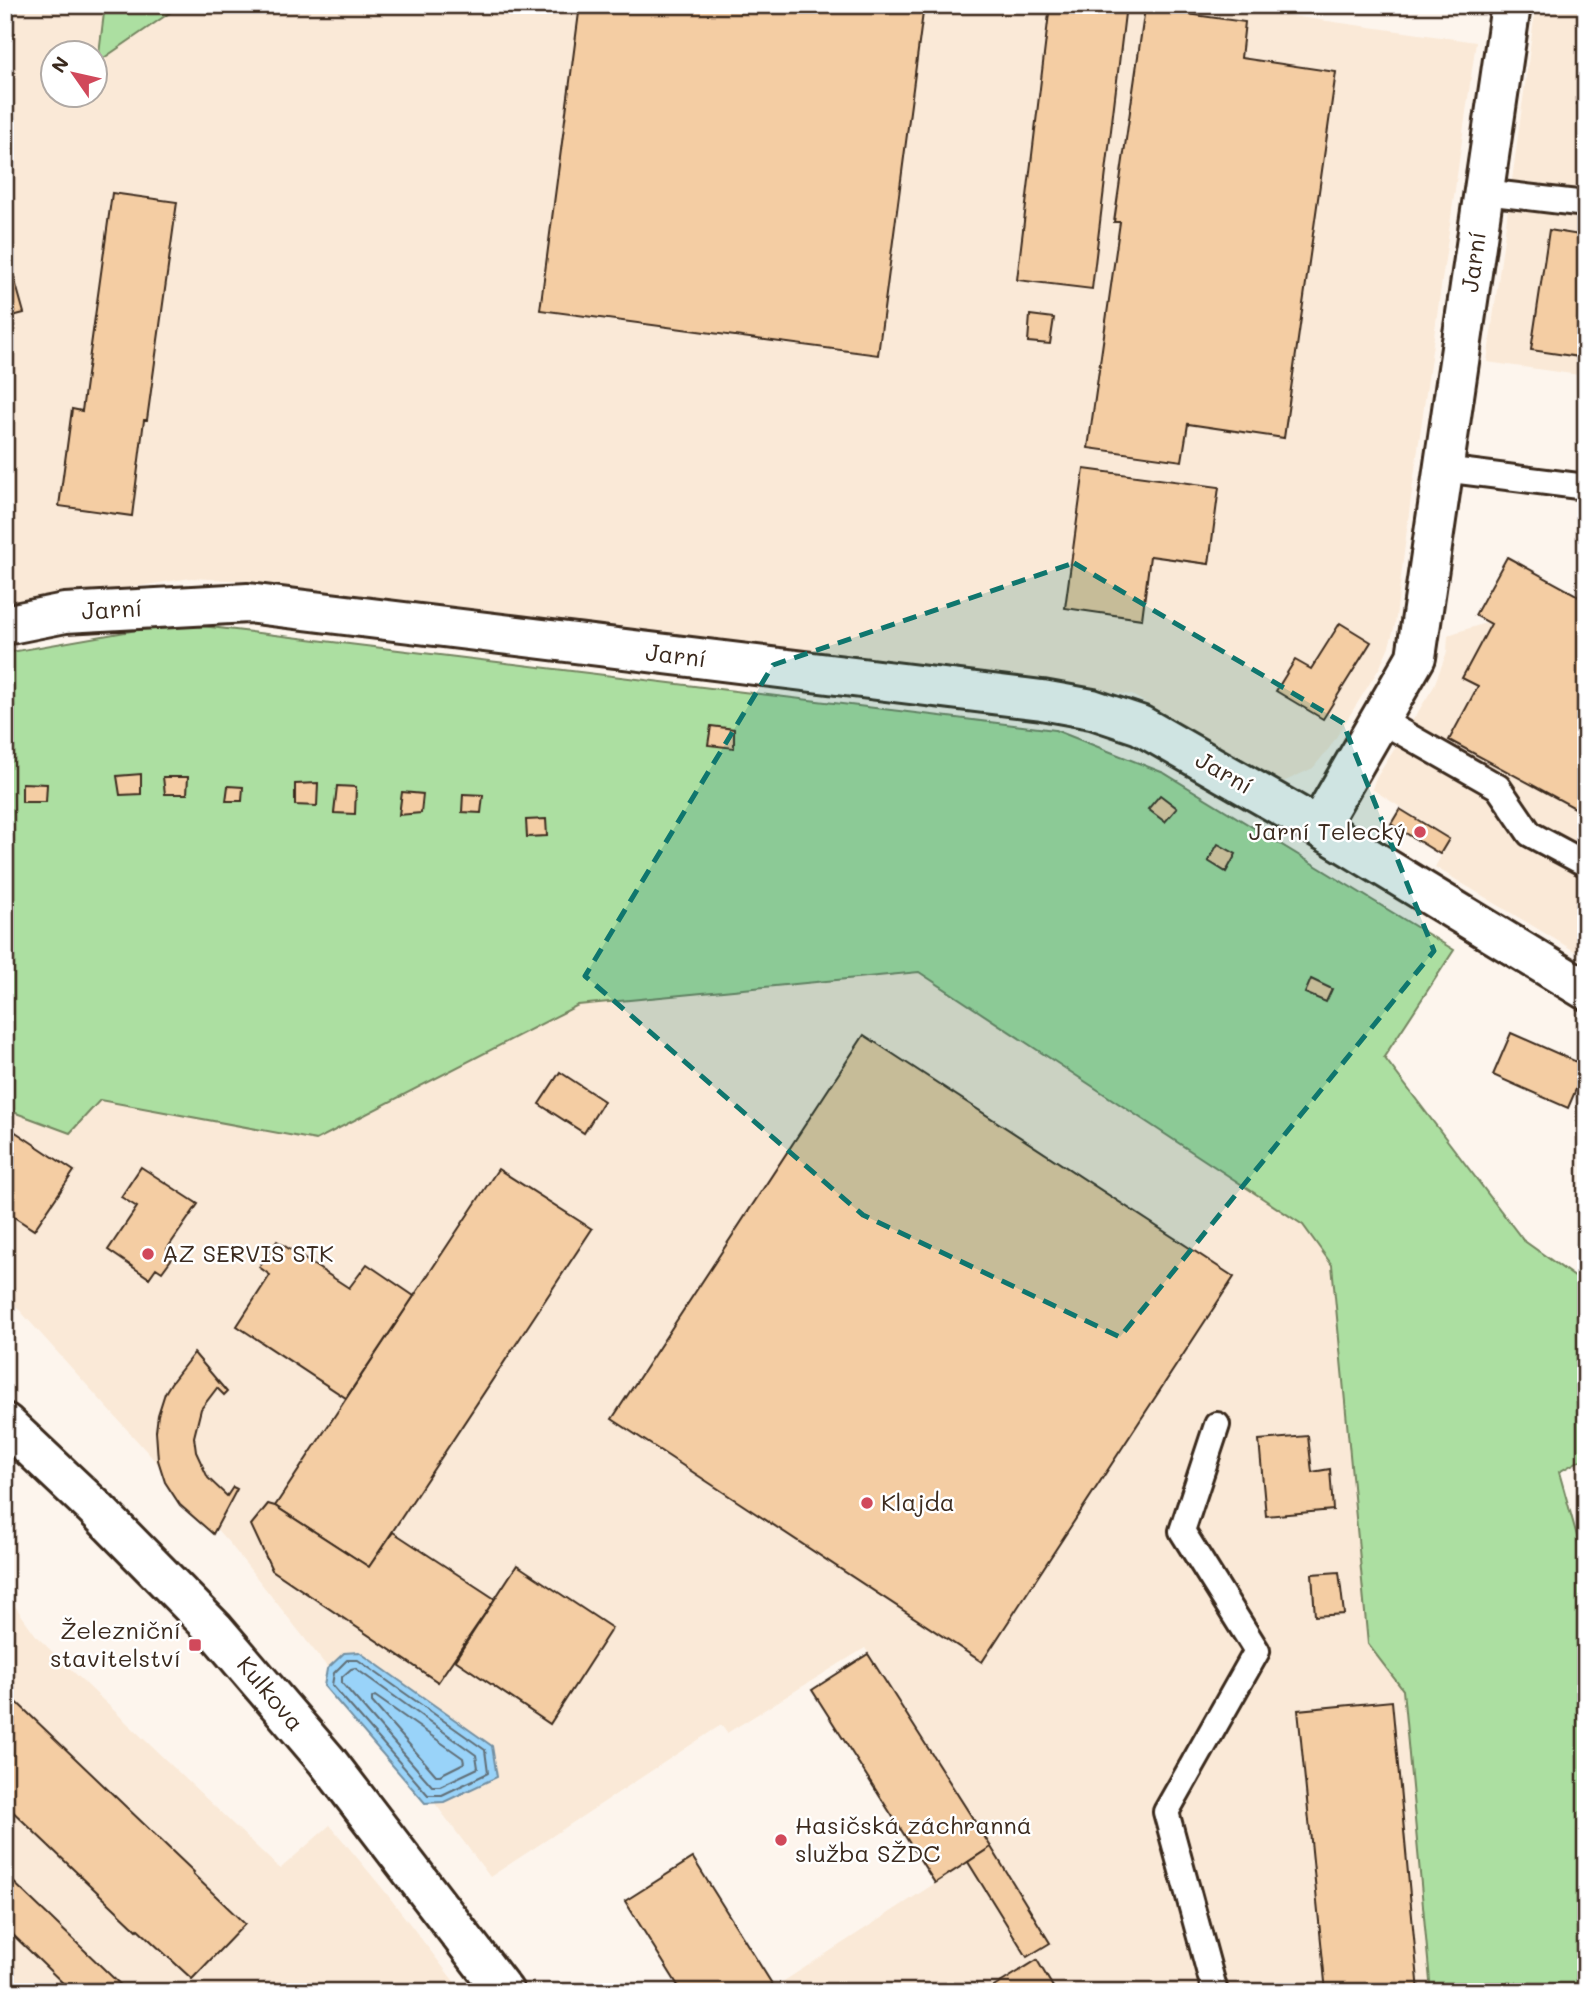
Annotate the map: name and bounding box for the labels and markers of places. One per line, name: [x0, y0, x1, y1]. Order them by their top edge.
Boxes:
place label: Jarní Telecký: [1249, 815, 1406, 846]
marker: Jarní Telecký: [1412, 824, 1428, 840]
place label: AZ SERVIS STK: [162, 1237, 334, 1268]
marker: AZ SERVIS STK: [140, 1246, 156, 1262]
place label: Klajda: [881, 1486, 955, 1517]
marker: Klajda: [859, 1495, 875, 1511]
place label: Železniční stavitelství: [50, 1614, 181, 1673]
marker: Železniční stavitelství: [187, 1637, 203, 1653]
place label: Hasičská záchranná služba SŽDC: [795, 1809, 1032, 1868]
marker: Hasičská záchranná služba SŽDC: [773, 1832, 789, 1848]

